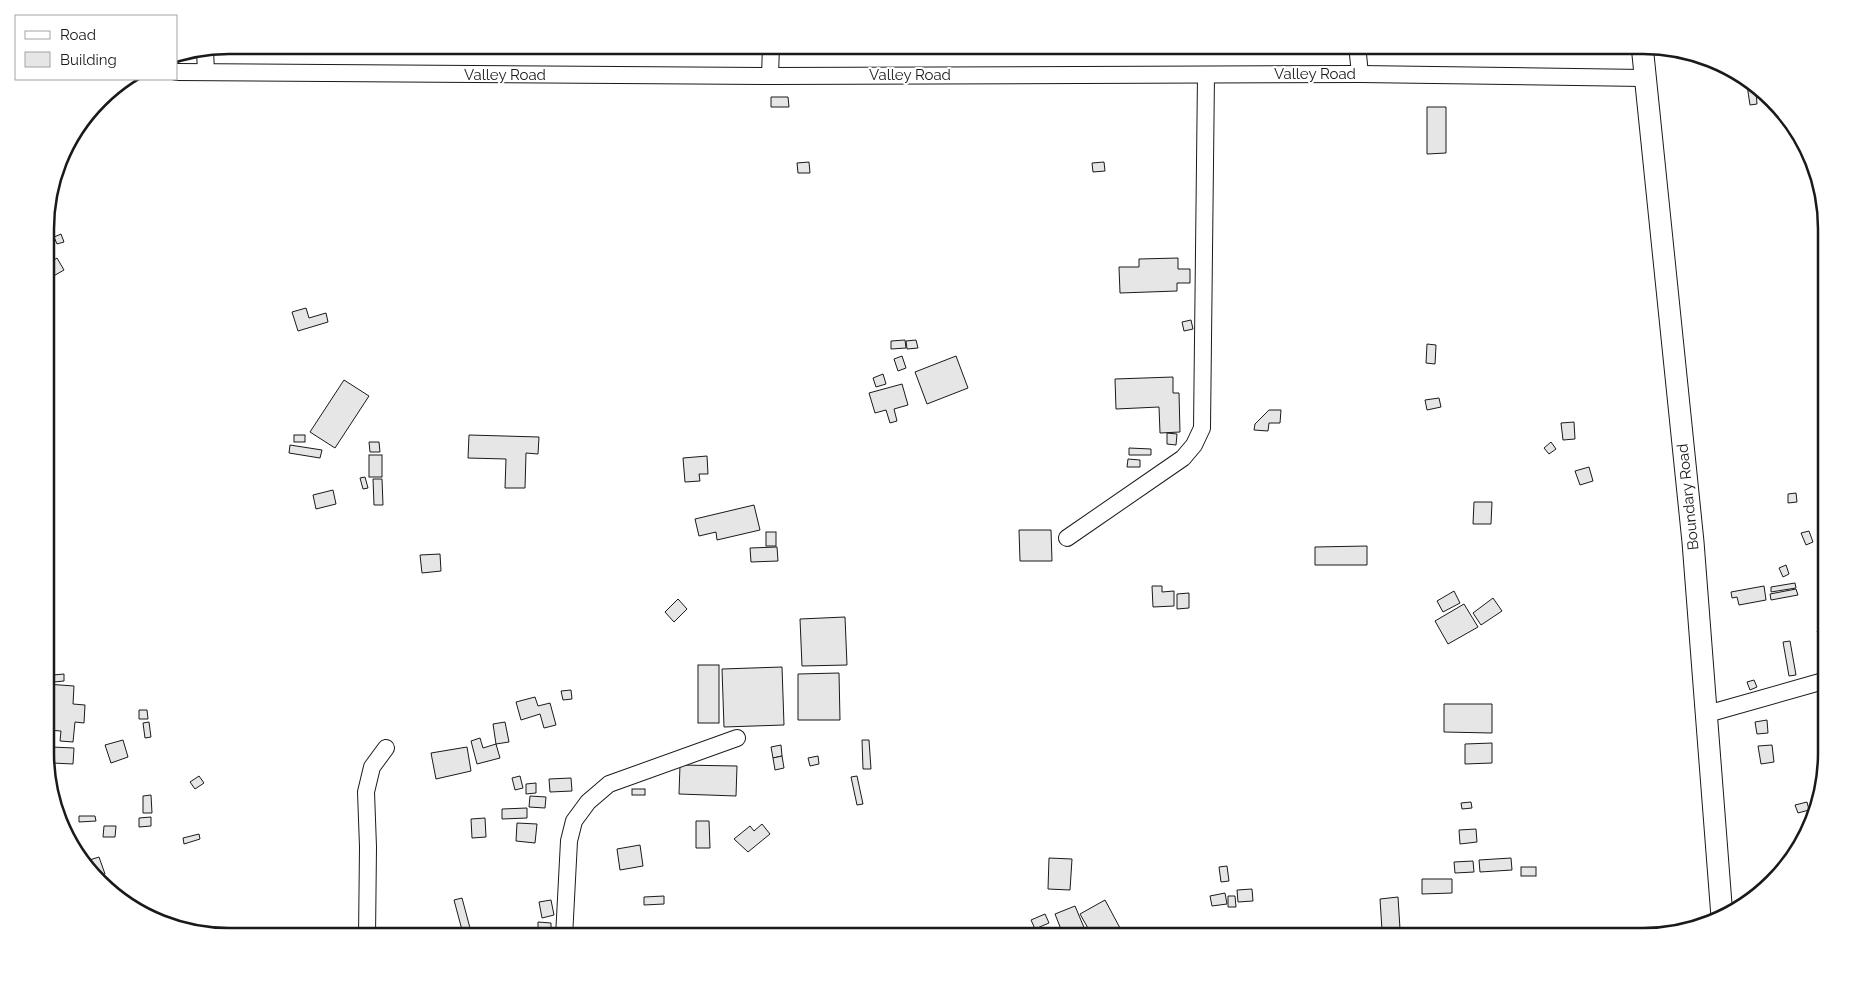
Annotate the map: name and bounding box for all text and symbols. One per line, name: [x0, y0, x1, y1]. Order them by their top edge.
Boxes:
legend: [15, 15, 178, 80]
text: Road: [60, 26, 96, 44]
text: Building: [60, 51, 117, 69]
street label: Valley Road: [1274, 65, 1356, 83]
street label: Valley Road: [464, 66, 546, 84]
street label: Valley Road: [869, 66, 951, 84]
street label: Boundary Road: [1673, 443, 1703, 551]

